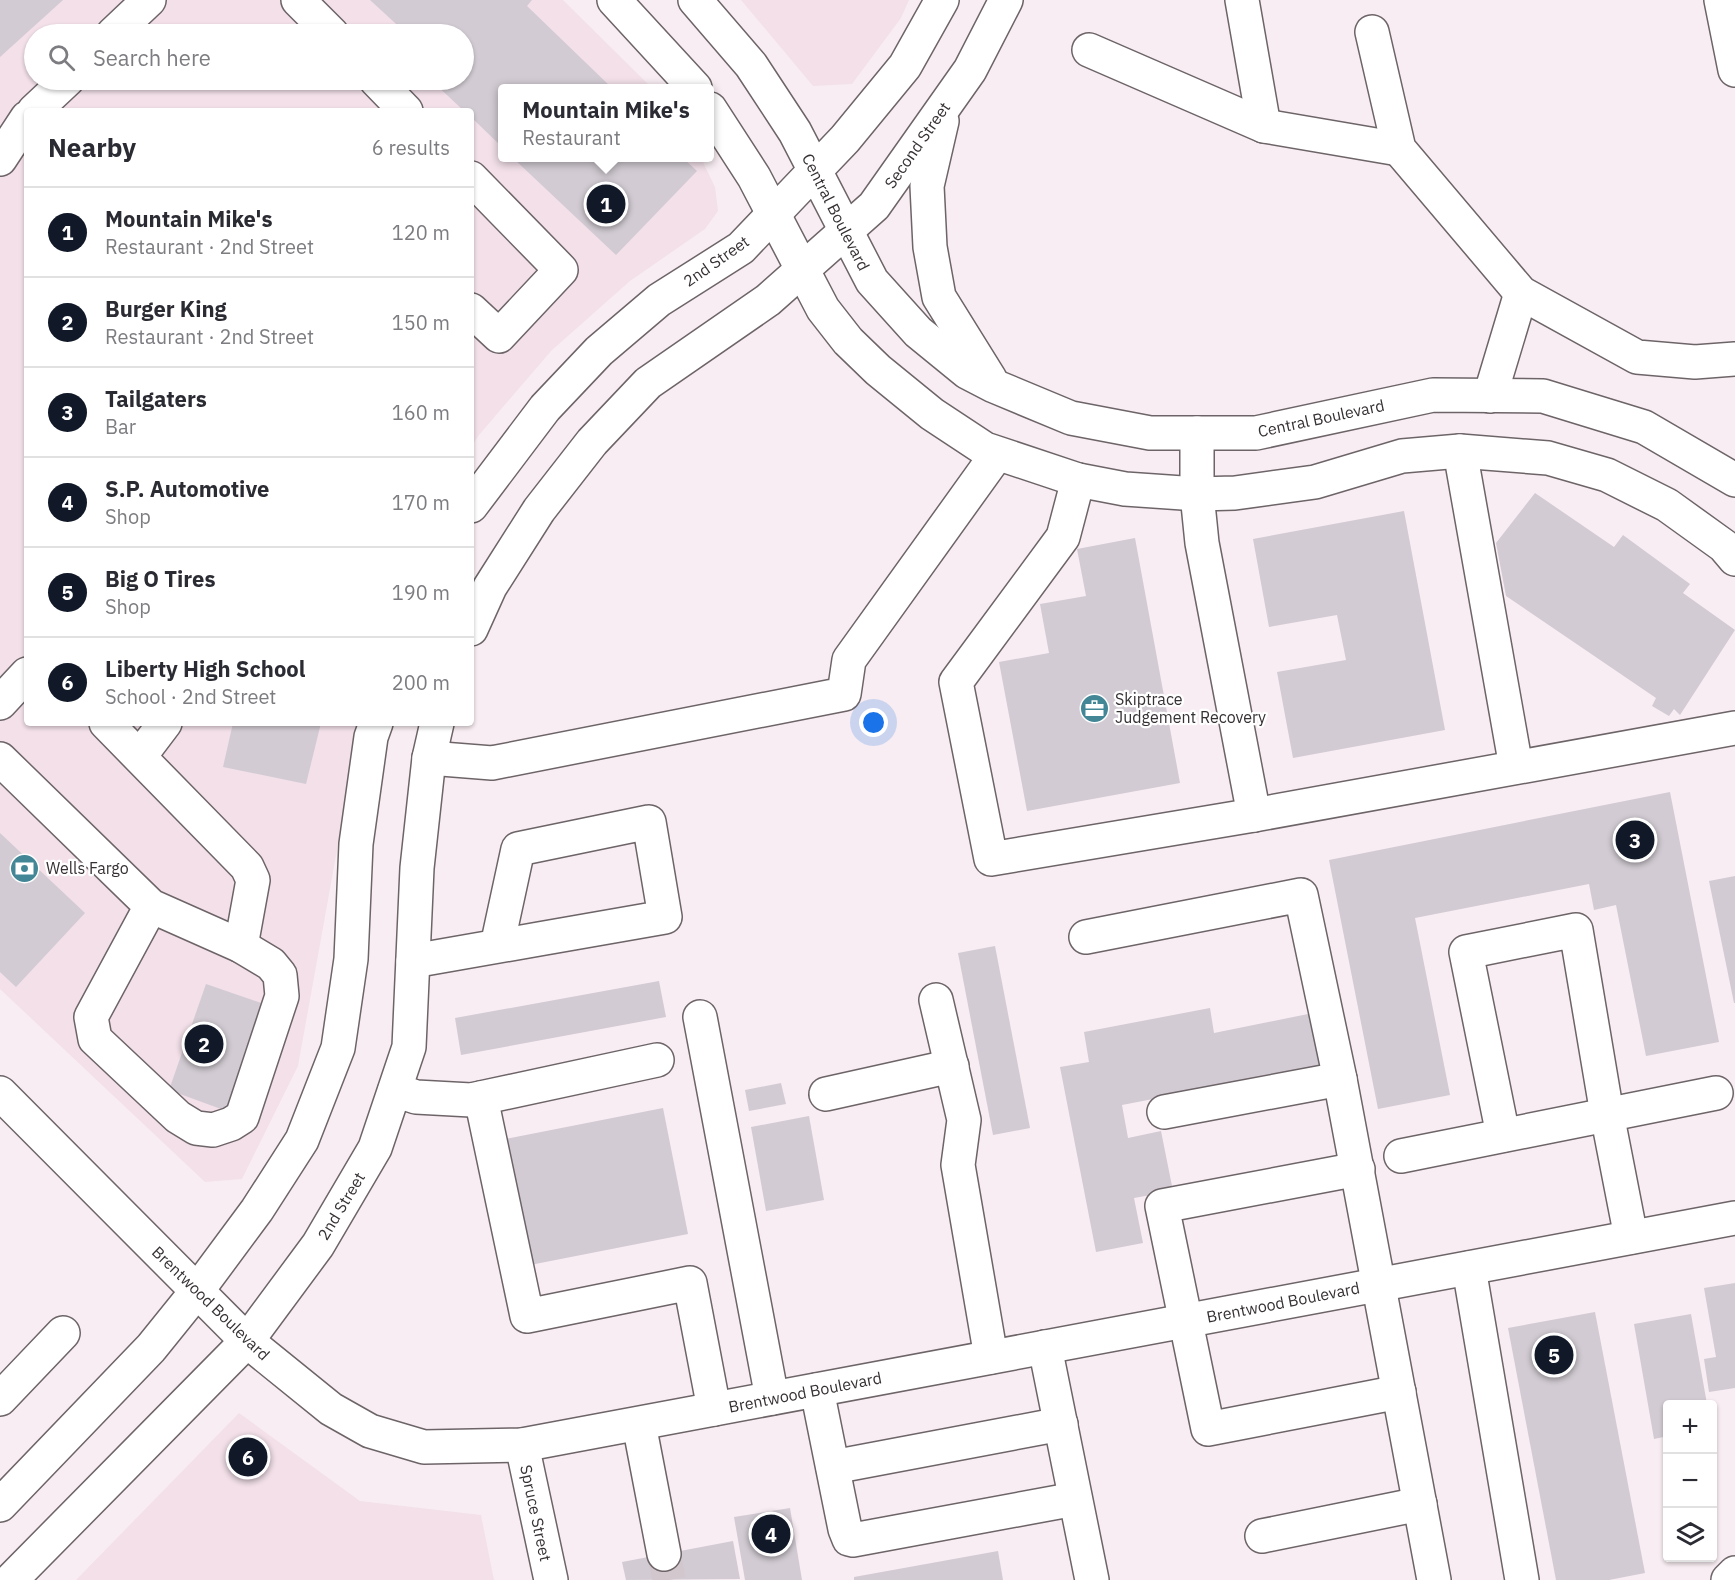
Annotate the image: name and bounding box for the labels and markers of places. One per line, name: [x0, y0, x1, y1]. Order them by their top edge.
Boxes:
pin: 1: [586, 182, 626, 226]
place label: Skiptrace Judgement Recovery: [1115, 689, 1266, 727]
office icon: Skiptrace Judgement Recovery: [1078, 692, 1110, 724]
pin: 3: [1616, 818, 1654, 862]
bank icon: Wells Fargo: [9, 852, 41, 884]
place label: Wells Fargo: [46, 858, 129, 878]
pin: 2: [184, 1022, 224, 1066]
pin: 5: [1534, 1332, 1574, 1378]
pin: 6: [228, 1434, 268, 1480]
pin: 4: [752, 1512, 790, 1556]

